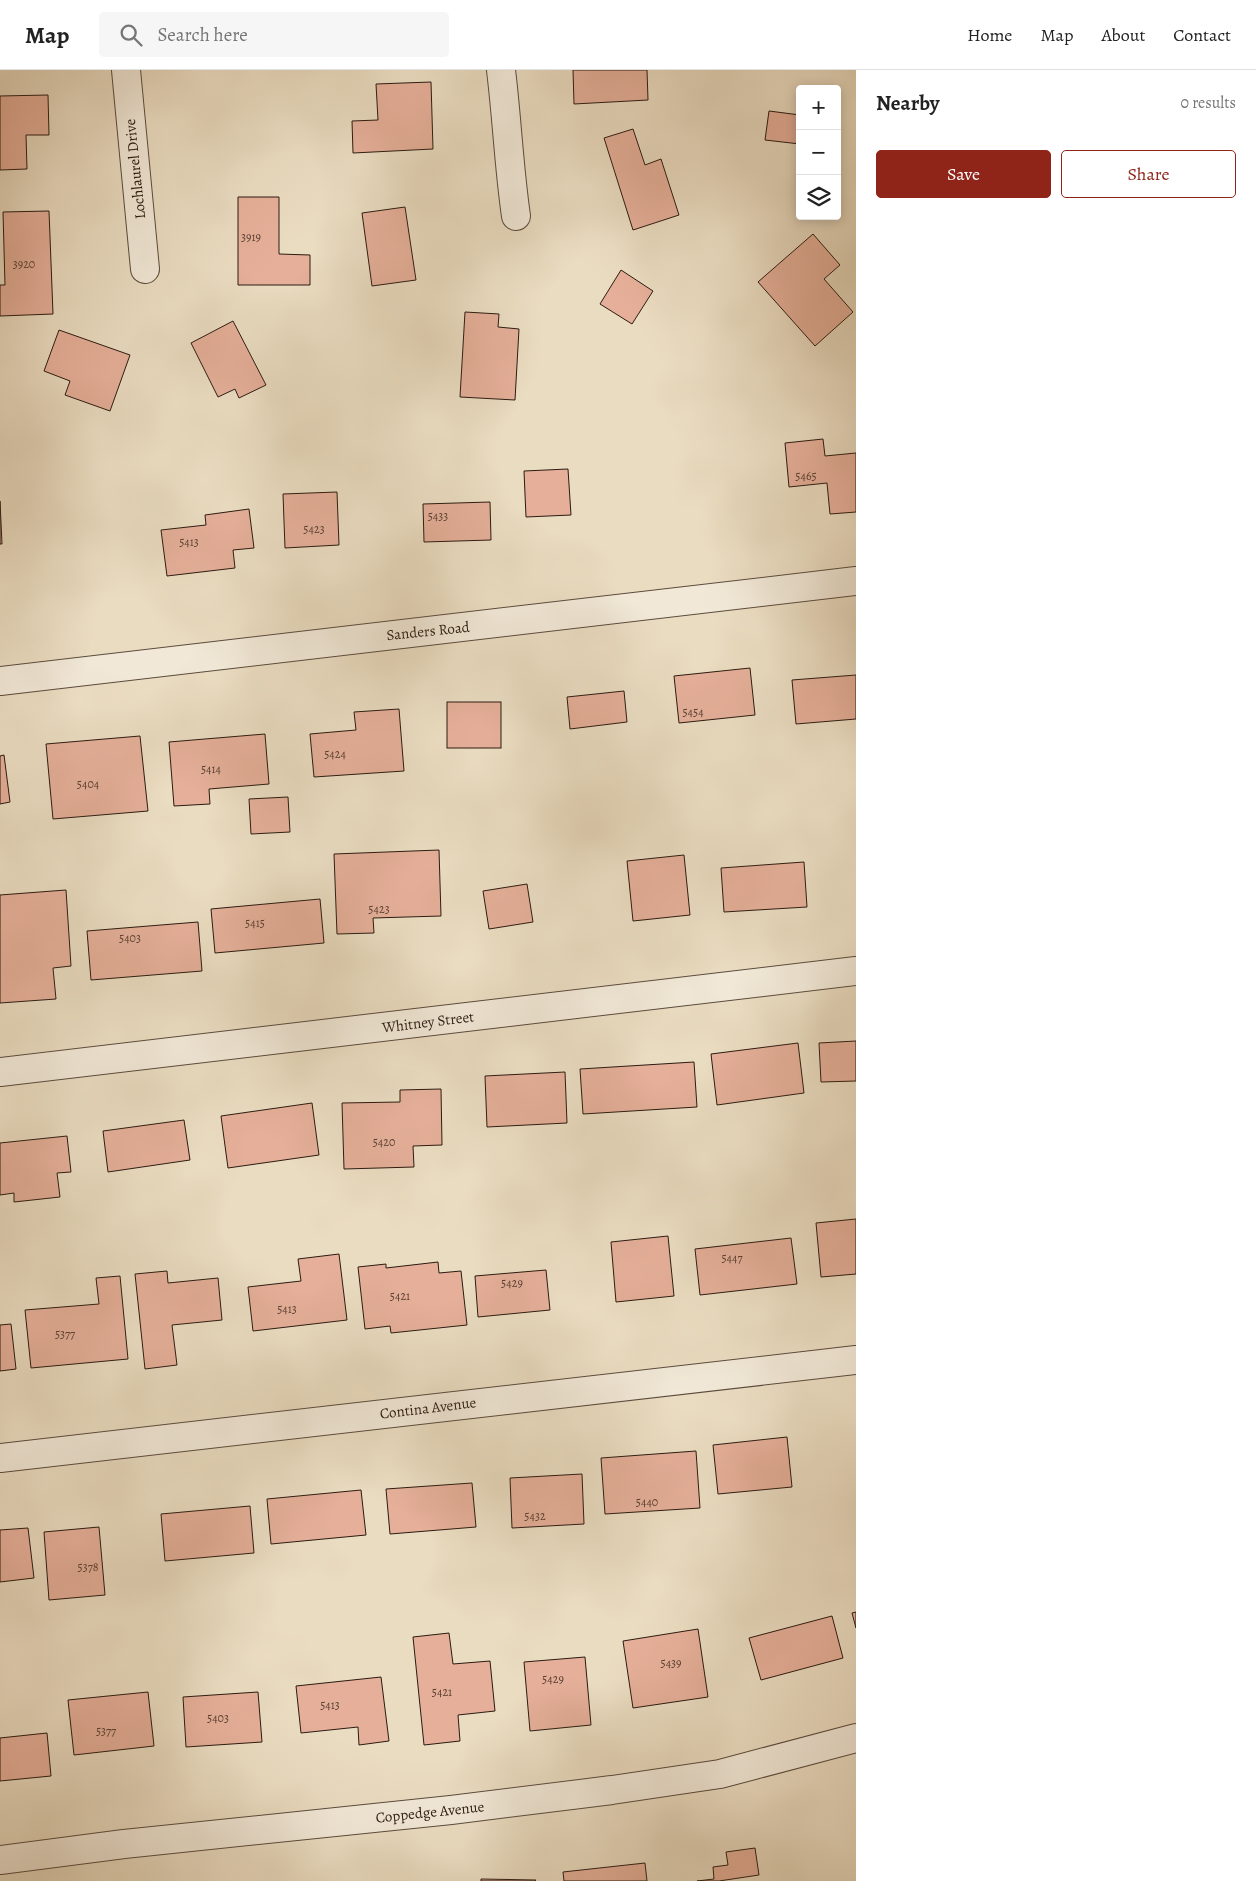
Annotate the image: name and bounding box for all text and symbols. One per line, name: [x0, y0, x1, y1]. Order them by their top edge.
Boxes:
search box: [99, 12, 449, 57]
text: Map: [25, 19, 69, 51]
icon: search: [117, 21, 145, 49]
text: Search here: [157, 22, 248, 48]
text: Home: [967, 23, 1012, 47]
text: Map: [1040, 23, 1073, 47]
text: About: [1101, 23, 1145, 47]
text: Contact: [1173, 23, 1231, 47]
map controls: [796, 85, 841, 220]
button: +: [796, 85, 841, 130]
text: Nearby: [876, 89, 939, 117]
text: 0 results: [1180, 92, 1236, 114]
street label: Lochlaurel Drive: [120, 118, 150, 220]
button: −: [796, 130, 841, 175]
button: Save: [876, 150, 1051, 198]
button: Share: [1061, 150, 1236, 198]
button: layers: [796, 175, 841, 220]
house number: 3919: [241, 229, 261, 245]
house number: 3920: [13, 256, 35, 272]
house number: 5465: [795, 468, 817, 484]
house number: 5433: [428, 508, 448, 524]
house number: 5423: [303, 521, 325, 537]
house number: 5413: [179, 534, 199, 550]
street label: Sanders Road: [385, 617, 472, 645]
house number: 5454: [682, 704, 704, 720]
house number: 5424: [324, 746, 346, 762]
house number: 5414: [201, 761, 222, 777]
house number: 5404: [77, 776, 100, 792]
house number: 5423: [368, 901, 390, 917]
house number: 5415: [245, 915, 265, 931]
house number: 5403: [119, 930, 141, 946]
street label: Whitney Street: [380, 1006, 475, 1038]
house number: 5420: [373, 1134, 395, 1150]
house number: 5447: [721, 1250, 743, 1266]
house number: 5429: [501, 1275, 523, 1291]
house number: 5421: [390, 1288, 410, 1304]
house number: 5413: [277, 1301, 297, 1317]
house number: 5377: [55, 1326, 76, 1342]
street label: Contina Avenue: [379, 1392, 478, 1424]
house number: 5440: [636, 1494, 658, 1510]
house number: 5432: [524, 1508, 546, 1524]
house number: 5378: [77, 1559, 99, 1575]
house number: 5439: [660, 1655, 682, 1671]
house number: 5429: [542, 1671, 564, 1687]
house number: 5421: [432, 1684, 452, 1700]
house number: 5413: [320, 1697, 340, 1713]
house number: 5403: [207, 1710, 229, 1726]
house number: 5377: [96, 1723, 117, 1739]
street label: Coppedge Avenue: [375, 1796, 486, 1828]

